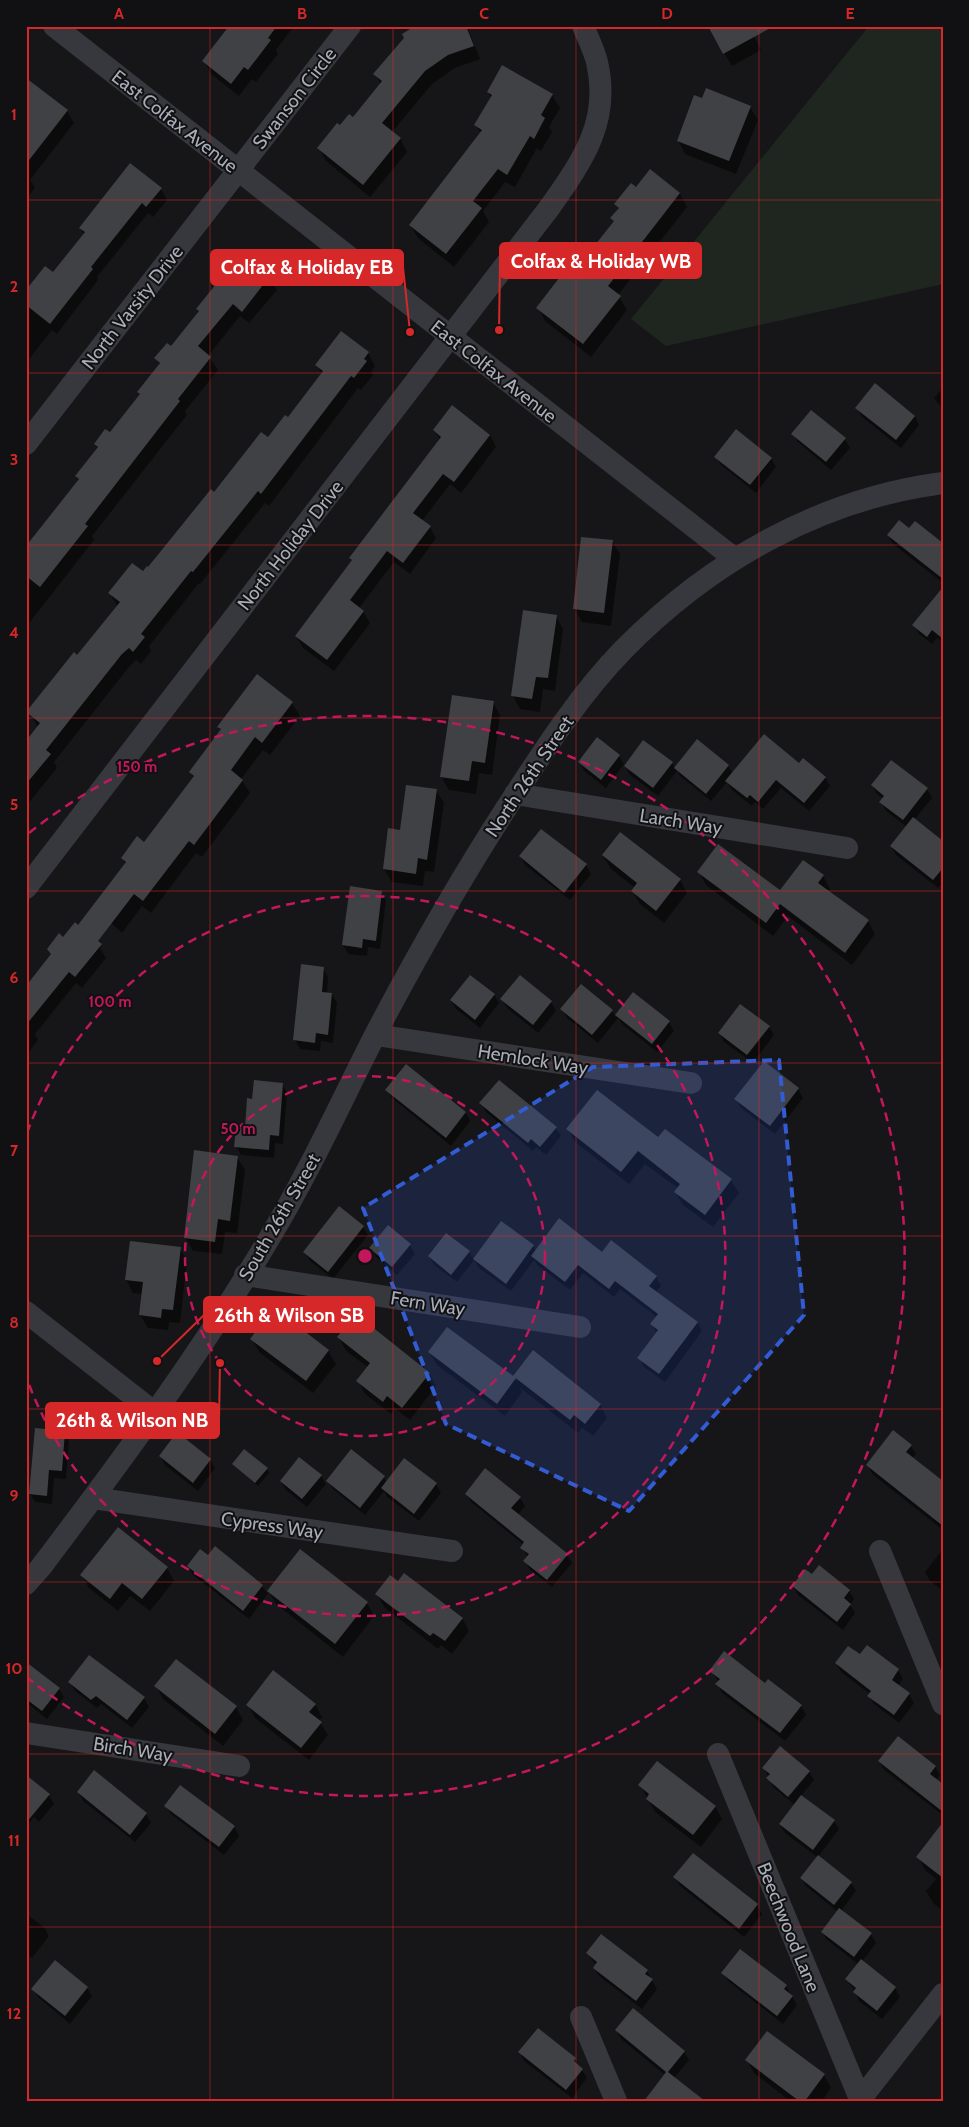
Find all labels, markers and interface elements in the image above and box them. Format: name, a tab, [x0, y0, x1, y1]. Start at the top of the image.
text: A	[114, 4, 124, 23]
text: B	[297, 4, 307, 23]
text: C	[479, 4, 489, 23]
text: D	[661, 4, 673, 23]
text: E	[845, 4, 855, 23]
street label: Swanson Circle	[248, 43, 341, 154]
street label: East Colfax Avenue	[107, 65, 242, 178]
text: 1	[11, 105, 17, 124]
street label: North Varsity Drive	[77, 240, 188, 374]
callout: Colfax & Holiday WB	[500, 243, 701, 278]
text: Colfax & Holiday WB	[511, 249, 691, 273]
callout: Colfax & Holiday EB	[211, 250, 403, 285]
text: Colfax & Holiday EB	[221, 255, 393, 279]
text: 2	[10, 277, 18, 296]
street label: East Colfax Avenue	[426, 315, 561, 428]
text: 3	[10, 450, 18, 469]
street label: North Holiday Drive	[233, 476, 348, 615]
text: 4	[9, 623, 19, 642]
street label: North 26th Street	[480, 711, 579, 841]
text: 150 m	[117, 758, 157, 776]
text: 5	[10, 795, 18, 814]
street label: Larch Way	[638, 804, 724, 839]
text: 6	[10, 968, 19, 987]
text: 100 m	[88, 993, 132, 1011]
street label: Hemlock Way	[476, 1039, 590, 1080]
text: 50 m	[220, 1120, 256, 1138]
text: 7	[10, 1141, 19, 1160]
street label: South 26th Street	[234, 1149, 325, 1285]
centre of rings	[356, 1247, 374, 1265]
street label: Fern Way	[389, 1286, 467, 1321]
callout: 26th & Wilson SB	[204, 1297, 374, 1332]
text: 26th & Wilson SB	[214, 1303, 364, 1327]
text: 8	[9, 1313, 19, 1332]
callout: 26th & Wilson NB	[46, 1403, 219, 1438]
text: 26th & Wilson NB	[56, 1408, 208, 1432]
text: 9	[10, 1486, 19, 1505]
street label: Cypress Way	[219, 1507, 325, 1544]
text: 10	[5, 1659, 23, 1678]
street label: Birch Way	[92, 1732, 175, 1767]
text: 11	[8, 1831, 20, 1850]
street label: Beechwood Lane	[752, 1859, 825, 1996]
text: 12	[7, 2004, 21, 2023]

